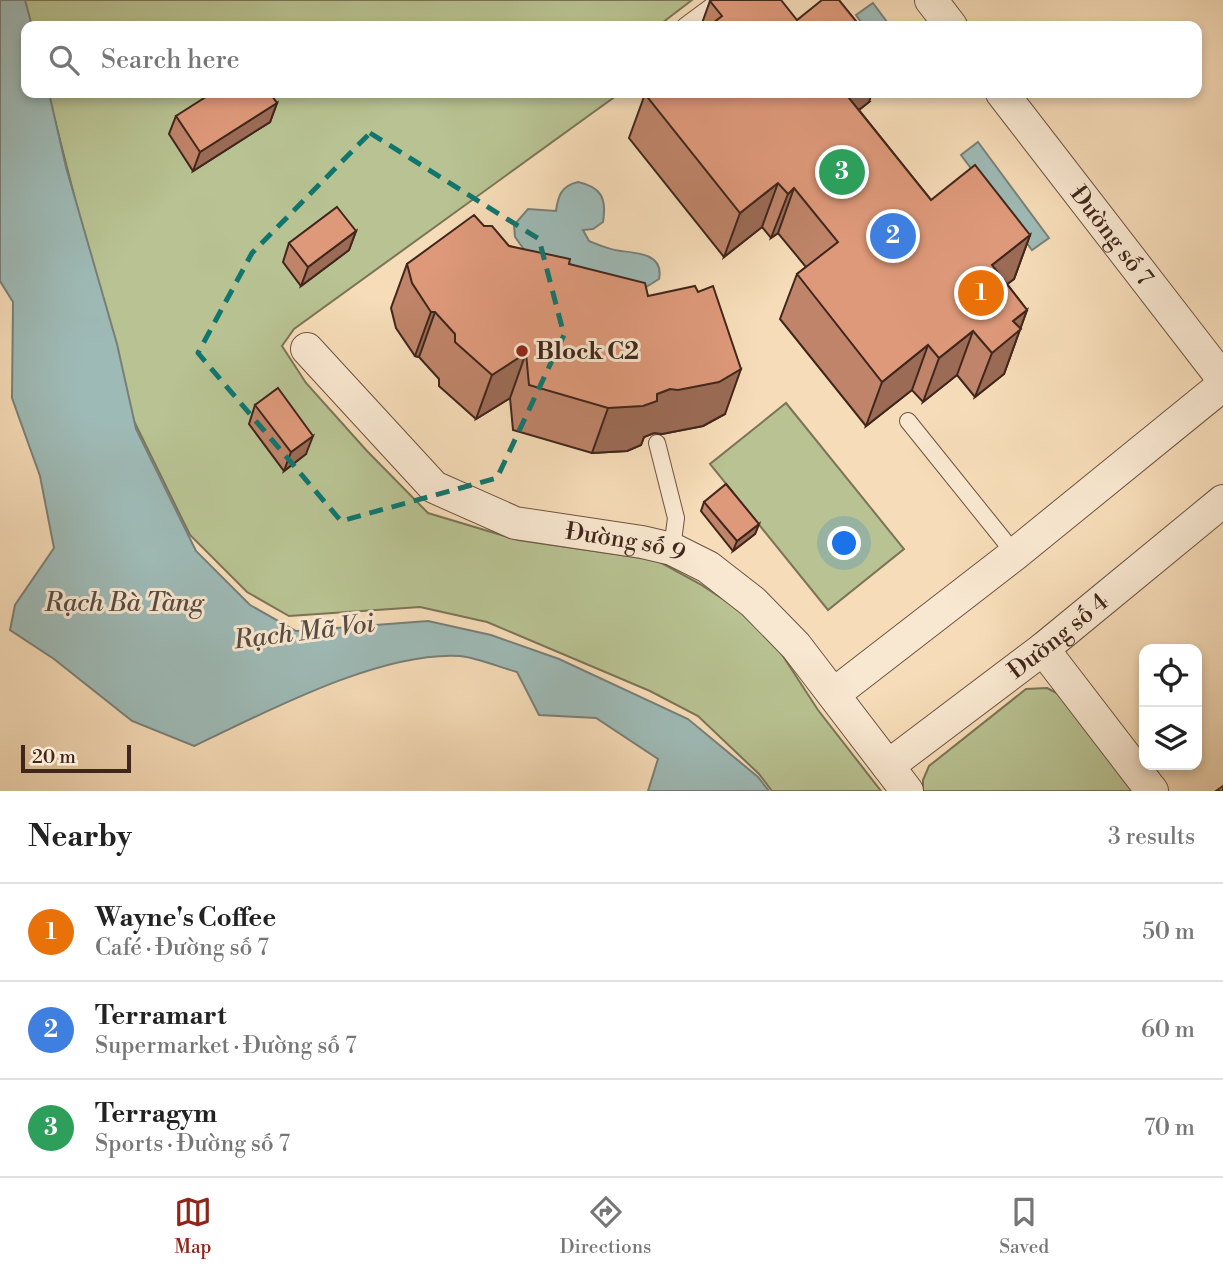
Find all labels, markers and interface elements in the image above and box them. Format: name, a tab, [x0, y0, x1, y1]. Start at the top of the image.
search box	[21, 21, 1202, 98]
icon: search	[45, 41, 83, 79]
text: Search here	[101, 44, 240, 76]
pin: 3	[819, 146, 865, 198]
street label: Đường số 7	[1063, 180, 1159, 292]
pin: 2	[870, 210, 916, 262]
pin: 1	[958, 267, 1004, 319]
place label: Block C2	[536, 337, 639, 367]
marker: Block C2	[514, 343, 530, 359]
street label: Đường số 9	[563, 517, 690, 569]
your location	[827, 526, 861, 560]
water label: Rạch Bà Tàng	[43, 587, 205, 619]
street label: Đường số 4	[1002, 587, 1115, 686]
water label: Rạch Mã Voi	[231, 607, 377, 657]
map controls	[1139, 644, 1202, 770]
button: locate	[1139, 644, 1202, 707]
button: layers	[1139, 707, 1202, 770]
scale bar	[21, 742, 131, 774]
text: 20 m	[32, 745, 76, 769]
text: Nearby	[28, 818, 132, 856]
text: 3 results	[1108, 823, 1195, 851]
text: Wayne's Coffee	[95, 902, 276, 934]
text: 1	[45, 918, 57, 946]
text: 50 m	[1142, 918, 1195, 946]
text: Café · Đường số 7	[95, 934, 269, 962]
text: Terramart	[95, 1000, 226, 1032]
text: 2	[44, 1016, 58, 1044]
text: 60 m	[1141, 1016, 1195, 1044]
text: Supermarket · Đường số 7	[95, 1032, 357, 1060]
text: Terragym	[95, 1098, 217, 1130]
text: 3	[44, 1114, 58, 1142]
text: 70 m	[1144, 1114, 1195, 1142]
text: Sports · Đường số 7	[95, 1130, 290, 1158]
tab: Map	[174, 1193, 212, 1259]
tab: Directions	[560, 1193, 651, 1259]
tab: Saved	[999, 1193, 1049, 1259]

